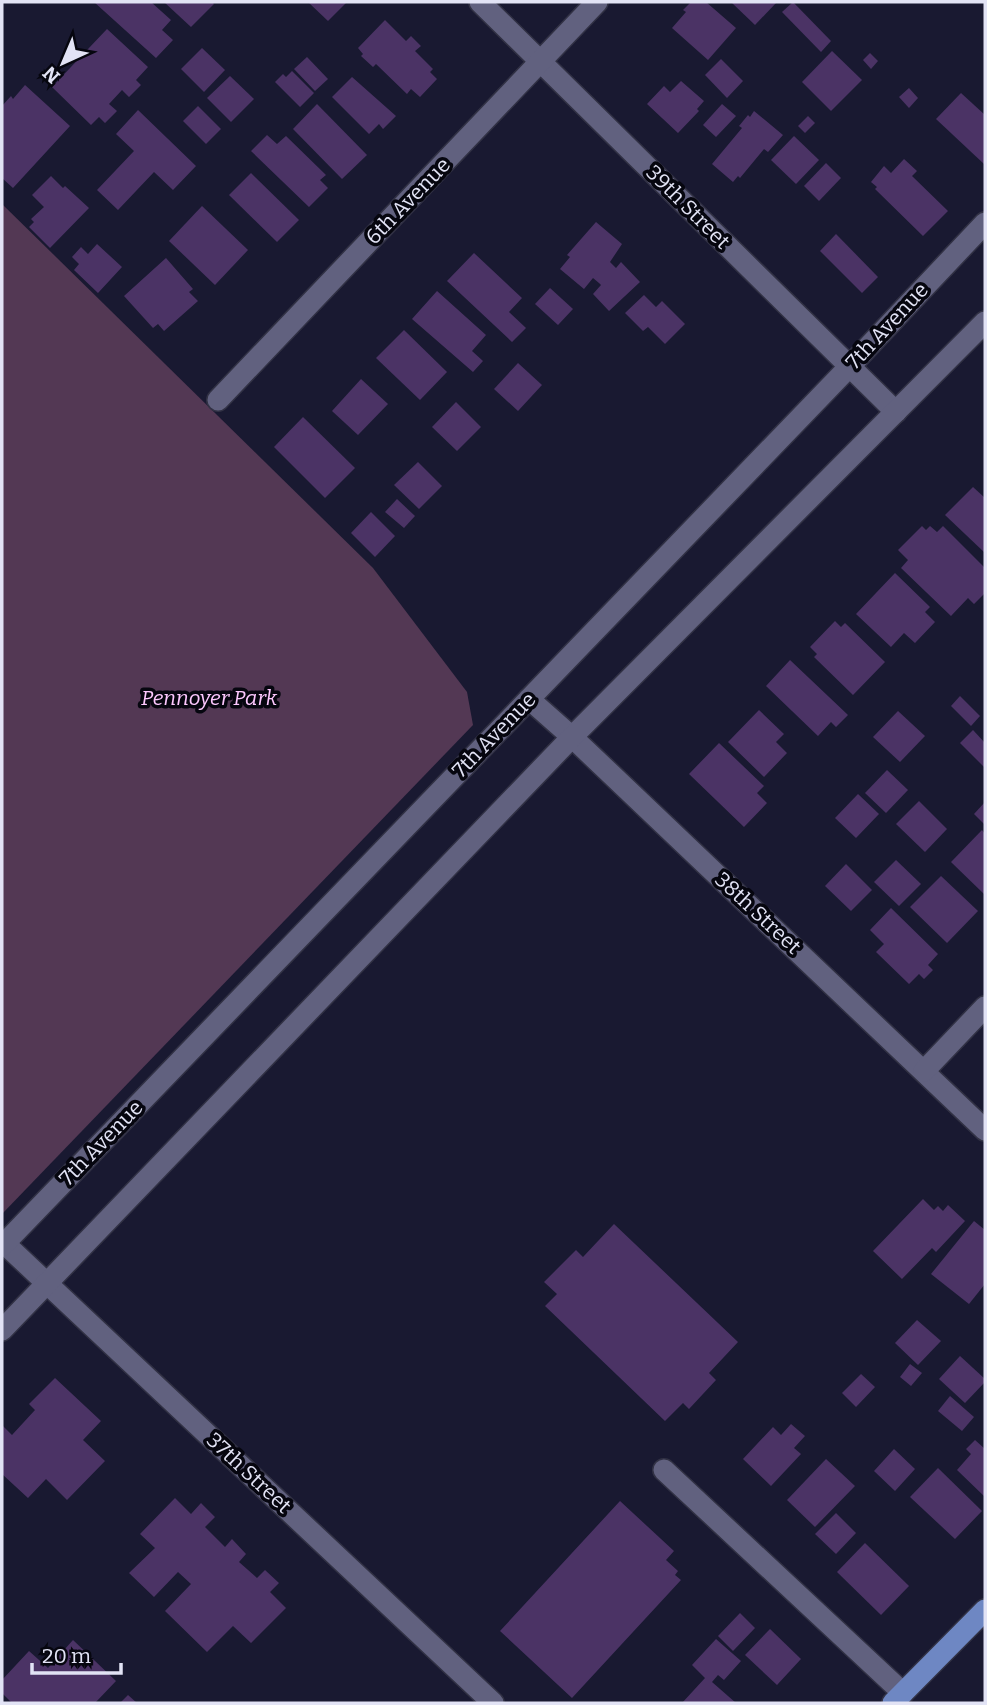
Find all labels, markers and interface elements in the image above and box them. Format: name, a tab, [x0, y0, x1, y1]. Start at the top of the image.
north arrow	[28, 28, 98, 98]
text: N	[38, 61, 65, 88]
street label: 6th Avenue	[360, 152, 456, 250]
street label: 39th Street	[641, 160, 736, 255]
street label: 7th Avenue	[840, 277, 934, 375]
park label: Pennoyer Park	[141, 685, 278, 711]
street label: 7th Avenue	[447, 687, 541, 783]
street label: 38th Street	[710, 867, 807, 960]
street label: 7th Avenue	[54, 1095, 148, 1191]
street label: 37th Street	[201, 1427, 297, 1519]
scale bar	[32, 1632, 121, 1676]
text: 20 m	[42, 1643, 91, 1669]

